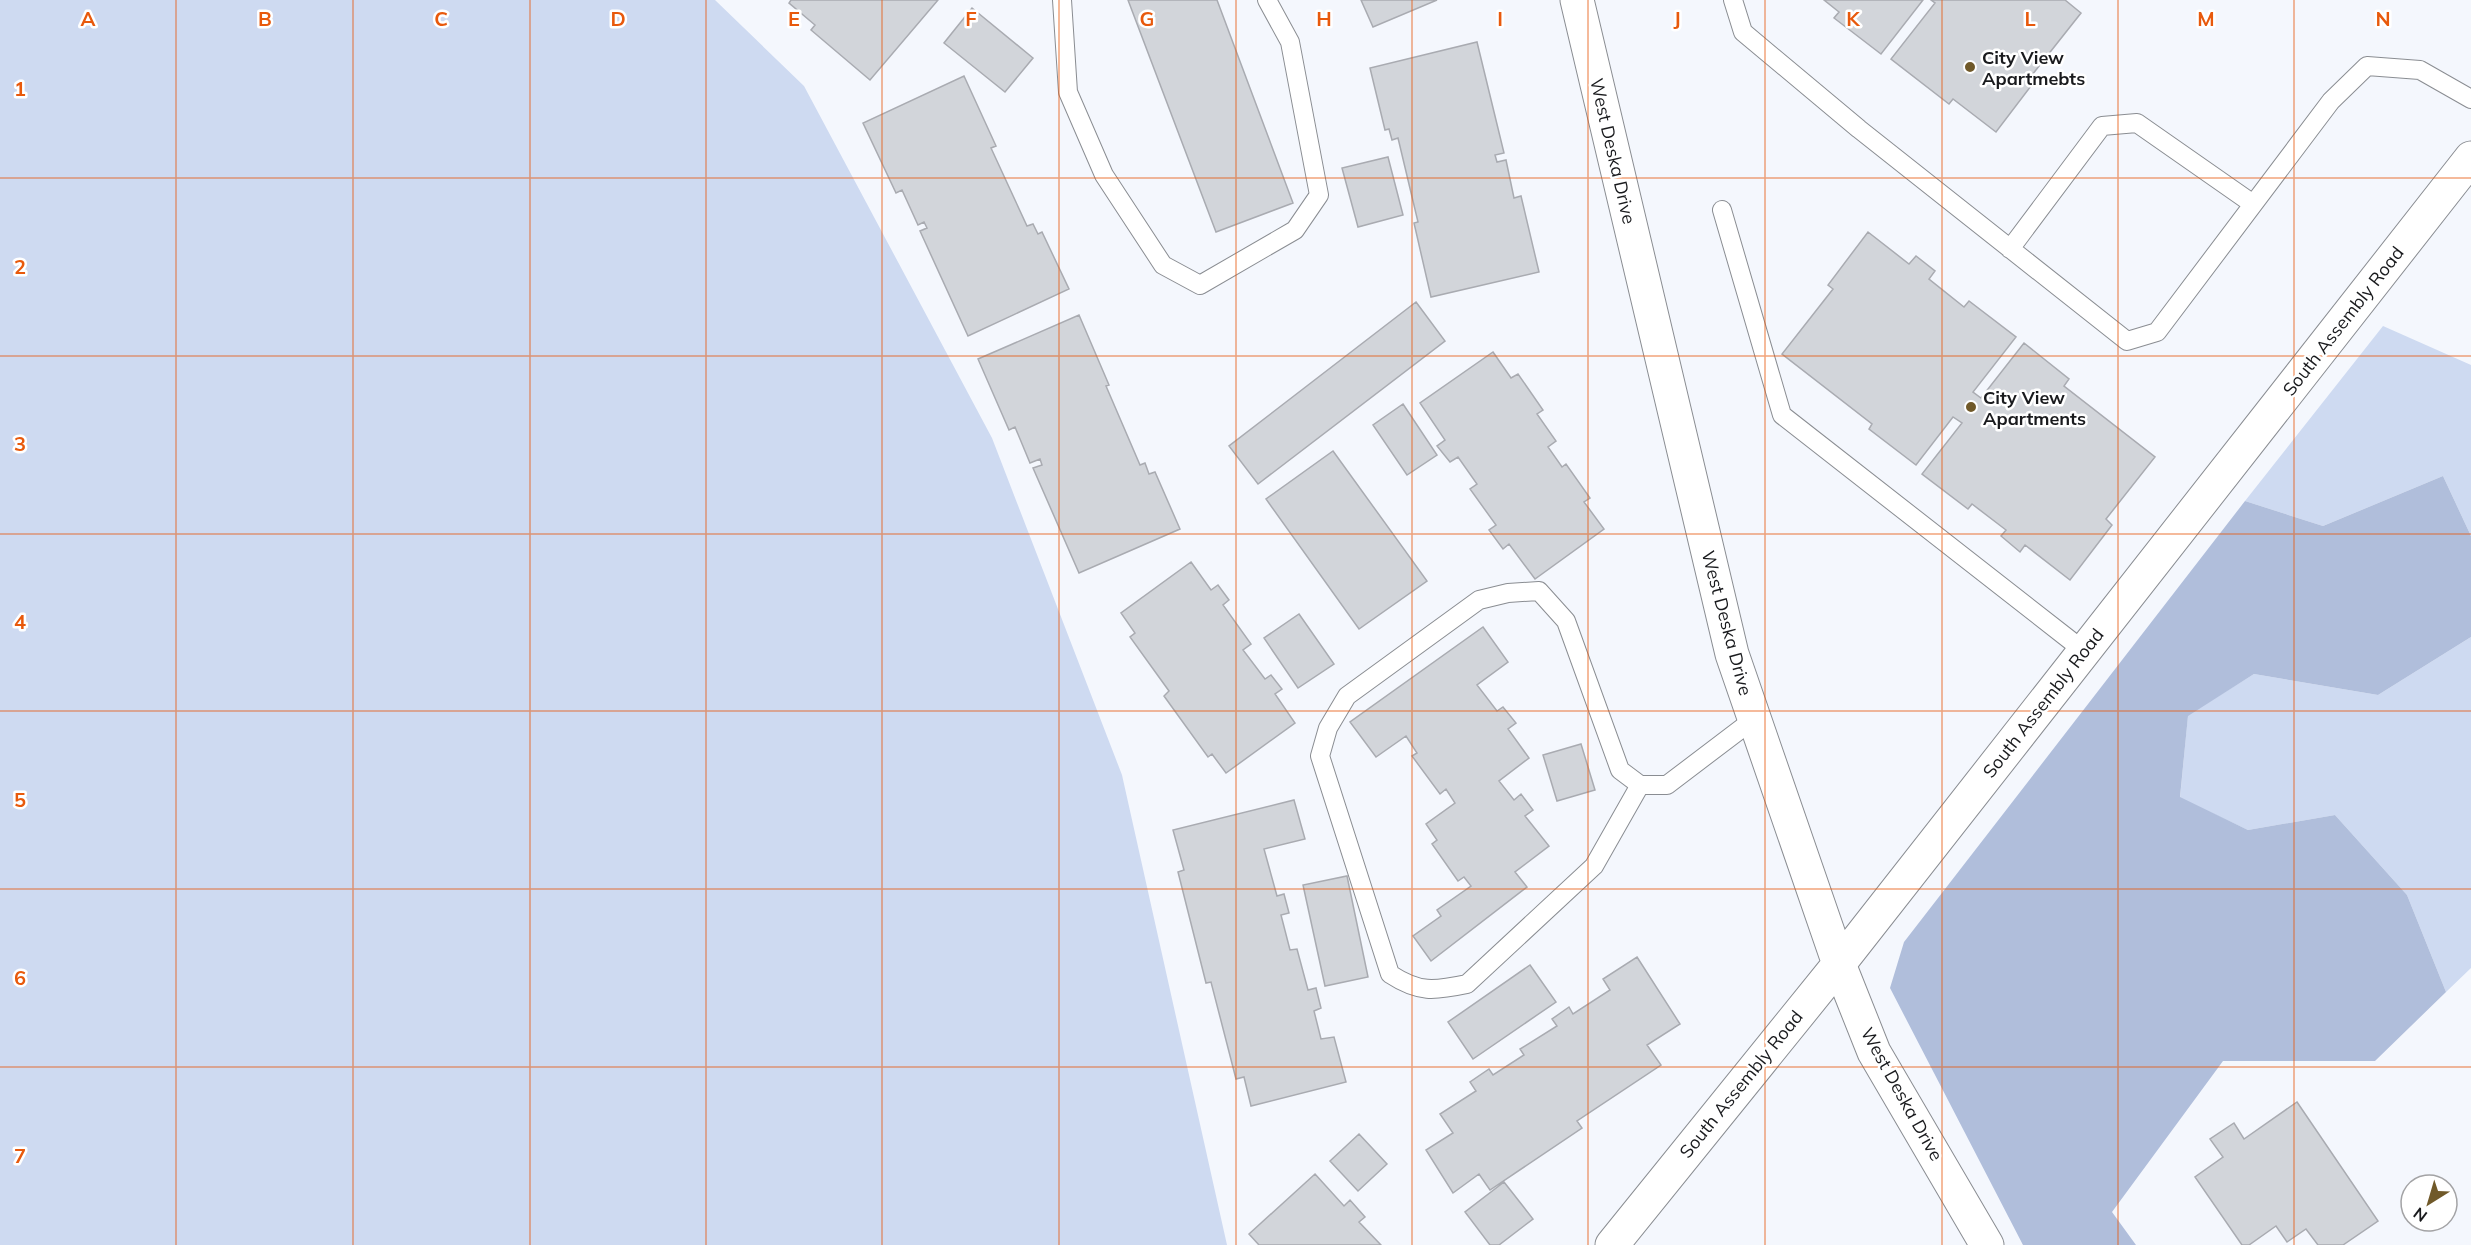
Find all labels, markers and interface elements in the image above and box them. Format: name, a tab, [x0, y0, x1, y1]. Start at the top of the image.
text: A	[81, 6, 96, 31]
text: B	[258, 6, 272, 31]
text: C	[434, 6, 448, 31]
text: D	[610, 6, 626, 31]
text: E	[788, 6, 800, 31]
text: F	[965, 6, 977, 31]
text: G	[1140, 6, 1154, 31]
text: H	[1316, 6, 1332, 31]
text: I	[1497, 6, 1503, 31]
text: J	[1673, 6, 1681, 31]
text: K	[1846, 6, 1860, 31]
text: L	[2024, 6, 2036, 31]
text: M	[2197, 6, 2215, 31]
text: N	[2375, 6, 2391, 31]
place label: City View Apartmebts	[1982, 46, 2085, 90]
marker: City View Apartmebts	[1963, 60, 1977, 74]
text: 1	[14, 76, 26, 101]
street label: West Deska Drive	[1585, 76, 1641, 226]
street label: South Assembly Road	[2277, 242, 2409, 400]
text: 2	[14, 254, 26, 279]
place label: City View Apartments	[1983, 386, 2086, 430]
marker: City View Apartments	[1964, 400, 1978, 414]
text: 3	[14, 431, 26, 456]
street label: West Deska Drive	[1697, 548, 1757, 698]
text: 4	[14, 609, 26, 634]
street label: South Assembly Road	[1977, 624, 2109, 782]
text: 5	[14, 787, 26, 812]
text: 6	[14, 965, 26, 990]
street label: South Assembly Road	[1674, 1005, 1808, 1163]
street label: West Deska Drive	[1856, 1023, 1948, 1165]
text: 7	[14, 1143, 26, 1168]
north arrow	[2399, 1173, 2459, 1233]
text: N	[2409, 1203, 2431, 1227]

